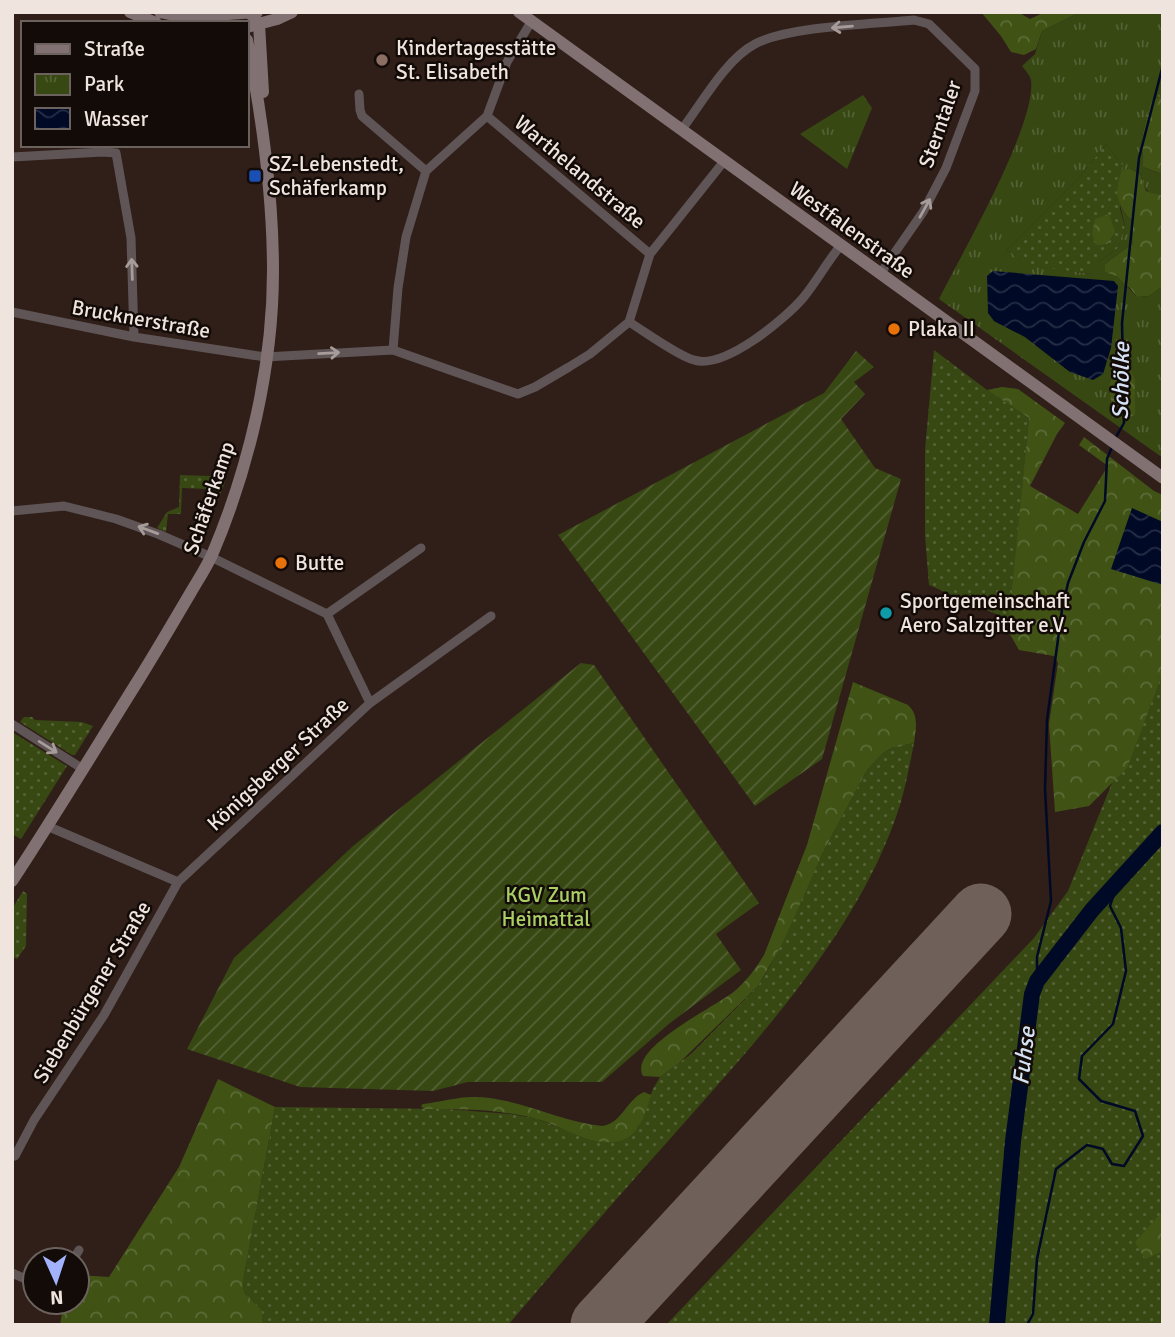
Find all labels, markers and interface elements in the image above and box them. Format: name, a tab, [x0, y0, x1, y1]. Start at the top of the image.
legend	[21, 21, 248, 147]
one-way arrow	[831, 21, 854, 34]
place label: Kindertagesstätte St. Elisabeth	[396, 35, 556, 85]
text: Straße	[84, 36, 145, 62]
marker: Kindertagesstätte St. Elisabeth	[374, 52, 390, 68]
text: Park	[84, 71, 125, 97]
street label: Sterntaler	[913, 77, 967, 171]
text: Wasser	[84, 106, 149, 132]
street label: Warthelandstraße	[509, 110, 651, 234]
place label: SZ-Lebenstedt, Schäferkamp	[269, 151, 404, 201]
marker: SZ-Lebenstedt, Schäferkamp	[247, 168, 263, 184]
street label: Westfalenstraße	[784, 176, 920, 284]
one-way arrow	[918, 198, 932, 218]
one-way arrow	[126, 258, 139, 281]
street label: Brucknerstraße	[70, 294, 212, 344]
place label: Plaka II	[908, 316, 975, 342]
marker: Plaka II	[886, 321, 902, 337]
water label: Schölke	[1106, 341, 1136, 420]
one-way arrow	[317, 346, 340, 359]
street label: Schäferkamp	[178, 438, 240, 558]
one-way arrow	[138, 523, 160, 536]
place label: Butte	[295, 550, 344, 576]
marker: Butte	[273, 555, 289, 571]
place label: Sportgemeinschaft Aero Salzgitter e.V.	[900, 588, 1070, 638]
marker: Sportgemeinschaft Aero Salzgitter e.V.	[878, 605, 894, 621]
street label: Königsberger Straße	[202, 692, 354, 836]
one-way arrow	[37, 740, 57, 754]
park label: KGV Zum Heimattal	[501, 882, 591, 932]
street label: Siebenbürgener Straße	[27, 896, 157, 1088]
water label: Fuhse	[1006, 1024, 1042, 1087]
north arrow	[21, 1246, 91, 1316]
text: N	[50, 1285, 64, 1309]

